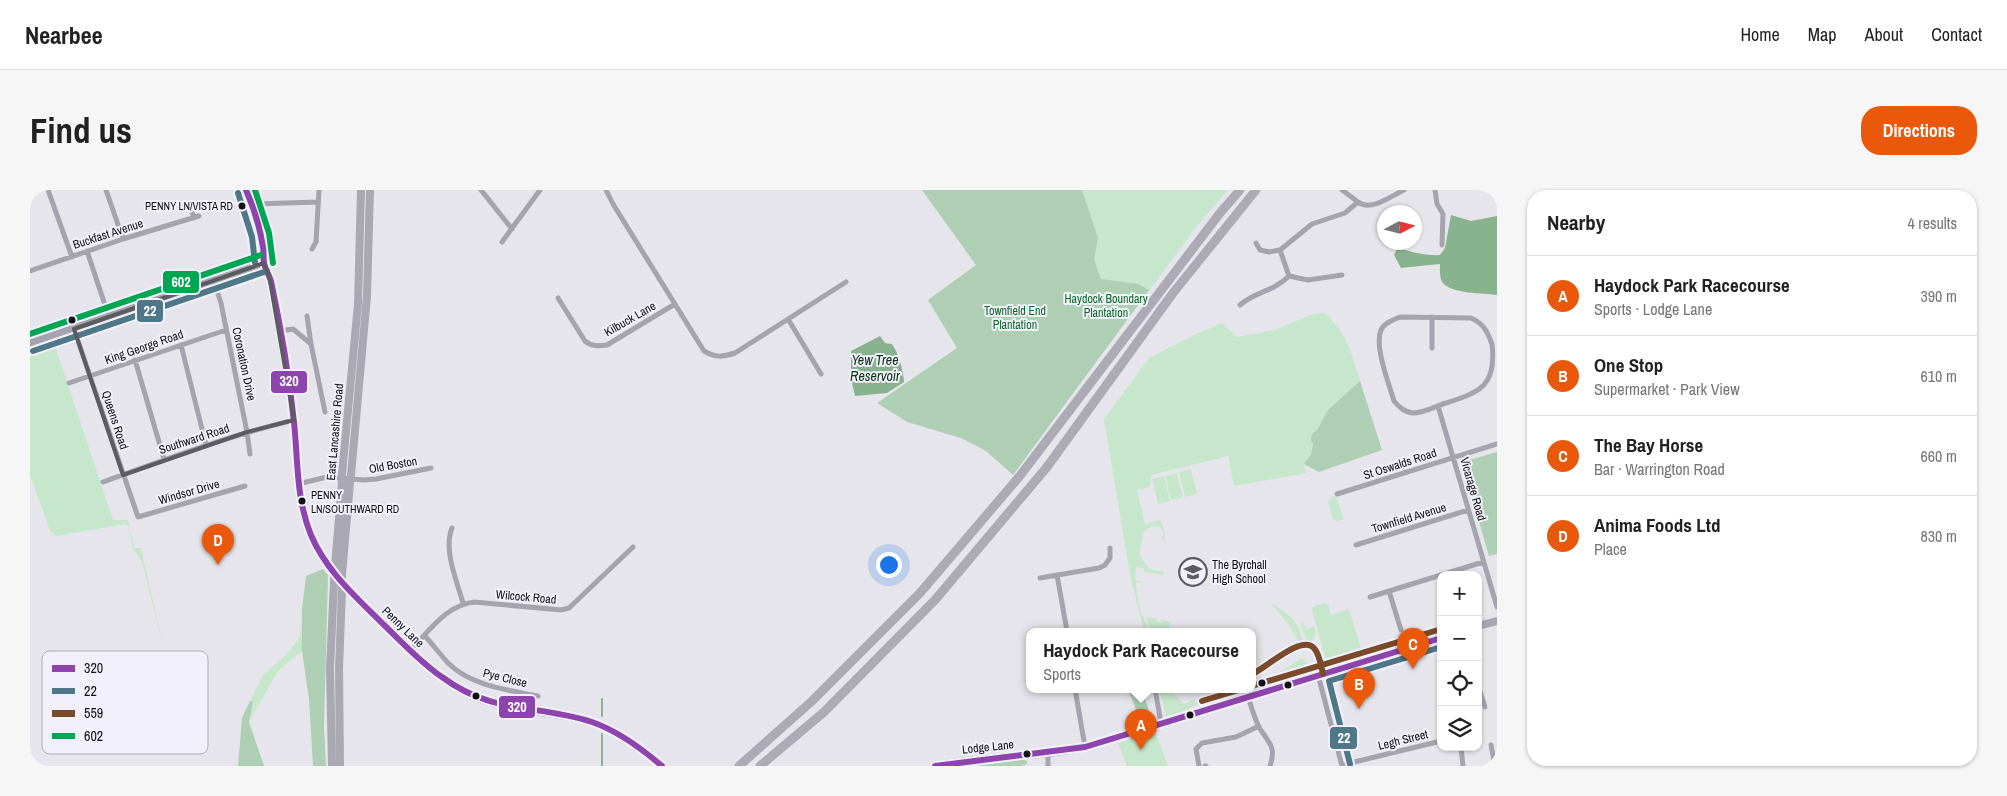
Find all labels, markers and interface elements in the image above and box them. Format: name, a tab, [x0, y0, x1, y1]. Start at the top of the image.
text: Nearbee	[25, 19, 103, 51]
text: Home	[1740, 22, 1780, 47]
text: Map	[1808, 22, 1837, 47]
text: About	[1865, 22, 1903, 47]
text: Contact	[1931, 22, 1982, 47]
button: Directions	[1861, 106, 1977, 155]
text: Find us	[30, 107, 132, 154]
place label: PENNY LN/VISTA RD	[145, 199, 233, 213]
marker: PENNY LN/VISTA RD	[237, 201, 247, 211]
north arrow	[1377, 205, 1422, 250]
text: Nearby	[1547, 208, 1605, 237]
text: 4 results	[1907, 212, 1957, 234]
street label: Buckfast Avenue	[71, 215, 145, 253]
line badge: 602	[162, 270, 200, 294]
text: Haydock Park Racecourse	[1594, 272, 1790, 298]
text: 602	[171, 273, 191, 291]
text: A	[1558, 285, 1568, 307]
text: 390 m	[1921, 285, 1957, 307]
park label: Haydock Boundary Plantation	[1064, 291, 1148, 321]
street label: Kilbuck Lane	[601, 298, 659, 340]
text: Sports · Lodge Lane	[1594, 298, 1712, 320]
line badge: 22	[136, 299, 164, 323]
text: 22	[144, 302, 156, 320]
park label: Townfield End Plantation	[984, 303, 1046, 333]
unlabelled marker	[67, 315, 77, 325]
street label: King George Road	[103, 326, 185, 368]
street label: Coronation Drive	[228, 326, 260, 402]
water label: Yew Tree Reservoir	[850, 351, 901, 385]
text: One Stop	[1594, 352, 1663, 378]
text: B	[1558, 365, 1568, 387]
text: 610 m	[1921, 365, 1957, 387]
line badge: 320	[270, 370, 308, 394]
text: 320	[279, 372, 299, 390]
text: Supermarket · Park View	[1594, 378, 1740, 400]
street label: East Lancashire Road	[323, 383, 347, 481]
street label: Queens Road	[98, 389, 132, 451]
street label: Southward Road	[157, 420, 231, 458]
text: The Bay Horse	[1594, 432, 1703, 458]
street label: St Oswalds Road	[1361, 445, 1439, 483]
text: C	[1558, 445, 1568, 467]
text: 660 m	[1921, 445, 1957, 467]
street label: Old Boston	[368, 453, 418, 477]
street label: Vicarage Road	[1456, 455, 1490, 523]
text: Bar · Warrington Road	[1594, 458, 1725, 480]
street label: Windsor Drive	[157, 476, 221, 508]
place label: PENNY LN/SOUTHWARD RD	[311, 488, 399, 516]
marker: PENNY LN/SOUTHWARD RD	[297, 496, 307, 506]
street label: Townfield Avenue	[1370, 499, 1448, 537]
text: Anima Foods Ltd	[1594, 512, 1720, 538]
pin: D	[202, 524, 234, 565]
text: D	[1558, 525, 1568, 547]
text: 830 m	[1921, 525, 1957, 547]
text: Place	[1594, 538, 1627, 560]
your location	[876, 552, 902, 578]
school or university icon: The Byrchall High School	[1178, 557, 1208, 587]
place label: The Byrchall High School	[1212, 557, 1267, 587]
map controls	[1437, 571, 1482, 751]
button: +	[1437, 571, 1482, 616]
street label: Wilcock Road	[495, 586, 557, 608]
street label: Penny Lane	[379, 603, 427, 651]
button: −	[1437, 616, 1482, 661]
popup	[1026, 628, 1256, 693]
pin: C	[1397, 628, 1429, 669]
text: Haydock Park Racecourse	[1043, 637, 1239, 663]
legend	[42, 651, 208, 754]
text: 320	[84, 659, 103, 677]
button: locate	[1437, 661, 1482, 706]
text: Sports	[1043, 663, 1081, 685]
street label: Pye Close	[481, 665, 529, 691]
pin: B	[1343, 668, 1375, 709]
unlabelled marker	[1257, 678, 1267, 688]
unlabelled marker	[1283, 680, 1293, 690]
text: 22	[84, 682, 97, 700]
unlabelled marker	[471, 691, 481, 701]
line badge: 320	[498, 695, 536, 719]
text: 320	[507, 698, 527, 716]
text: 559	[84, 704, 103, 722]
button: layers	[1437, 706, 1482, 751]
pin: A	[1125, 709, 1157, 750]
unlabelled marker	[1185, 710, 1195, 720]
line badge: 22	[1329, 726, 1358, 750]
street label: Legh Street	[1376, 726, 1430, 754]
text: 602	[84, 727, 103, 745]
text: 22	[1338, 729, 1350, 747]
street label: Lodge Lane	[961, 736, 1015, 758]
unlabelled marker	[1022, 749, 1032, 759]

